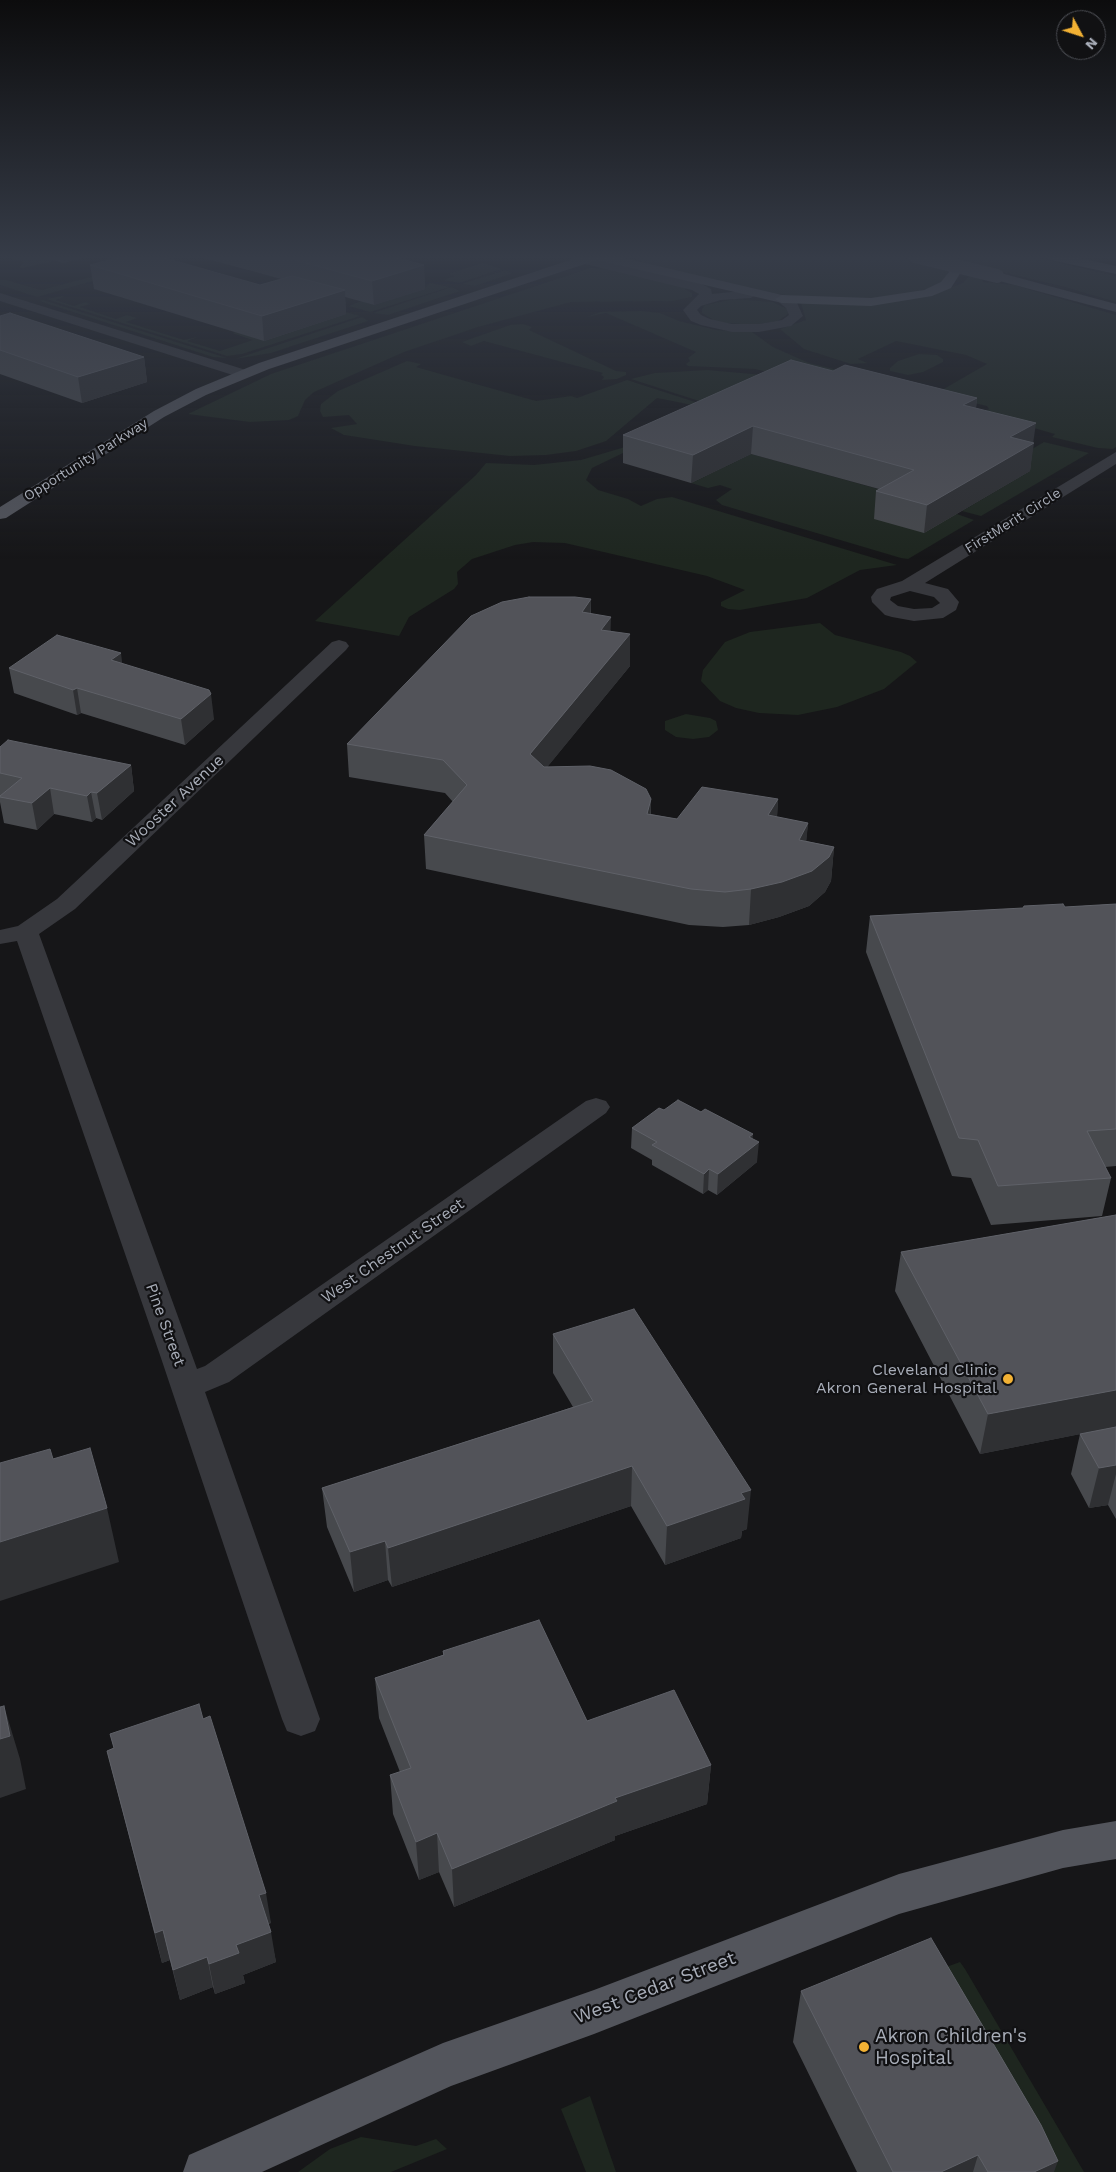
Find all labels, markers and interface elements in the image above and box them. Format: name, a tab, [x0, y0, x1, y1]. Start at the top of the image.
north arrow	[1056, 10, 1106, 60]
text: N	[1082, 35, 1101, 53]
street label: Opportunity Parkway	[21, 415, 151, 505]
street label: FirstMerit Circle	[962, 485, 1064, 557]
street label: Wooster Avenue	[122, 751, 228, 851]
street label: West Chestnut Street	[318, 1194, 468, 1308]
street label: Pine Street	[141, 1281, 189, 1369]
place label: Cleveland Clinic Akron General Hospital	[816, 1360, 997, 1398]
marker: Cleveland Clinic Akron General Hospital	[1001, 1372, 1015, 1386]
street label: West Cedar Street	[571, 1947, 739, 2029]
place label: Akron Children's Hospital	[875, 2025, 1027, 2069]
marker: Akron Children's Hospital	[857, 2040, 871, 2054]

